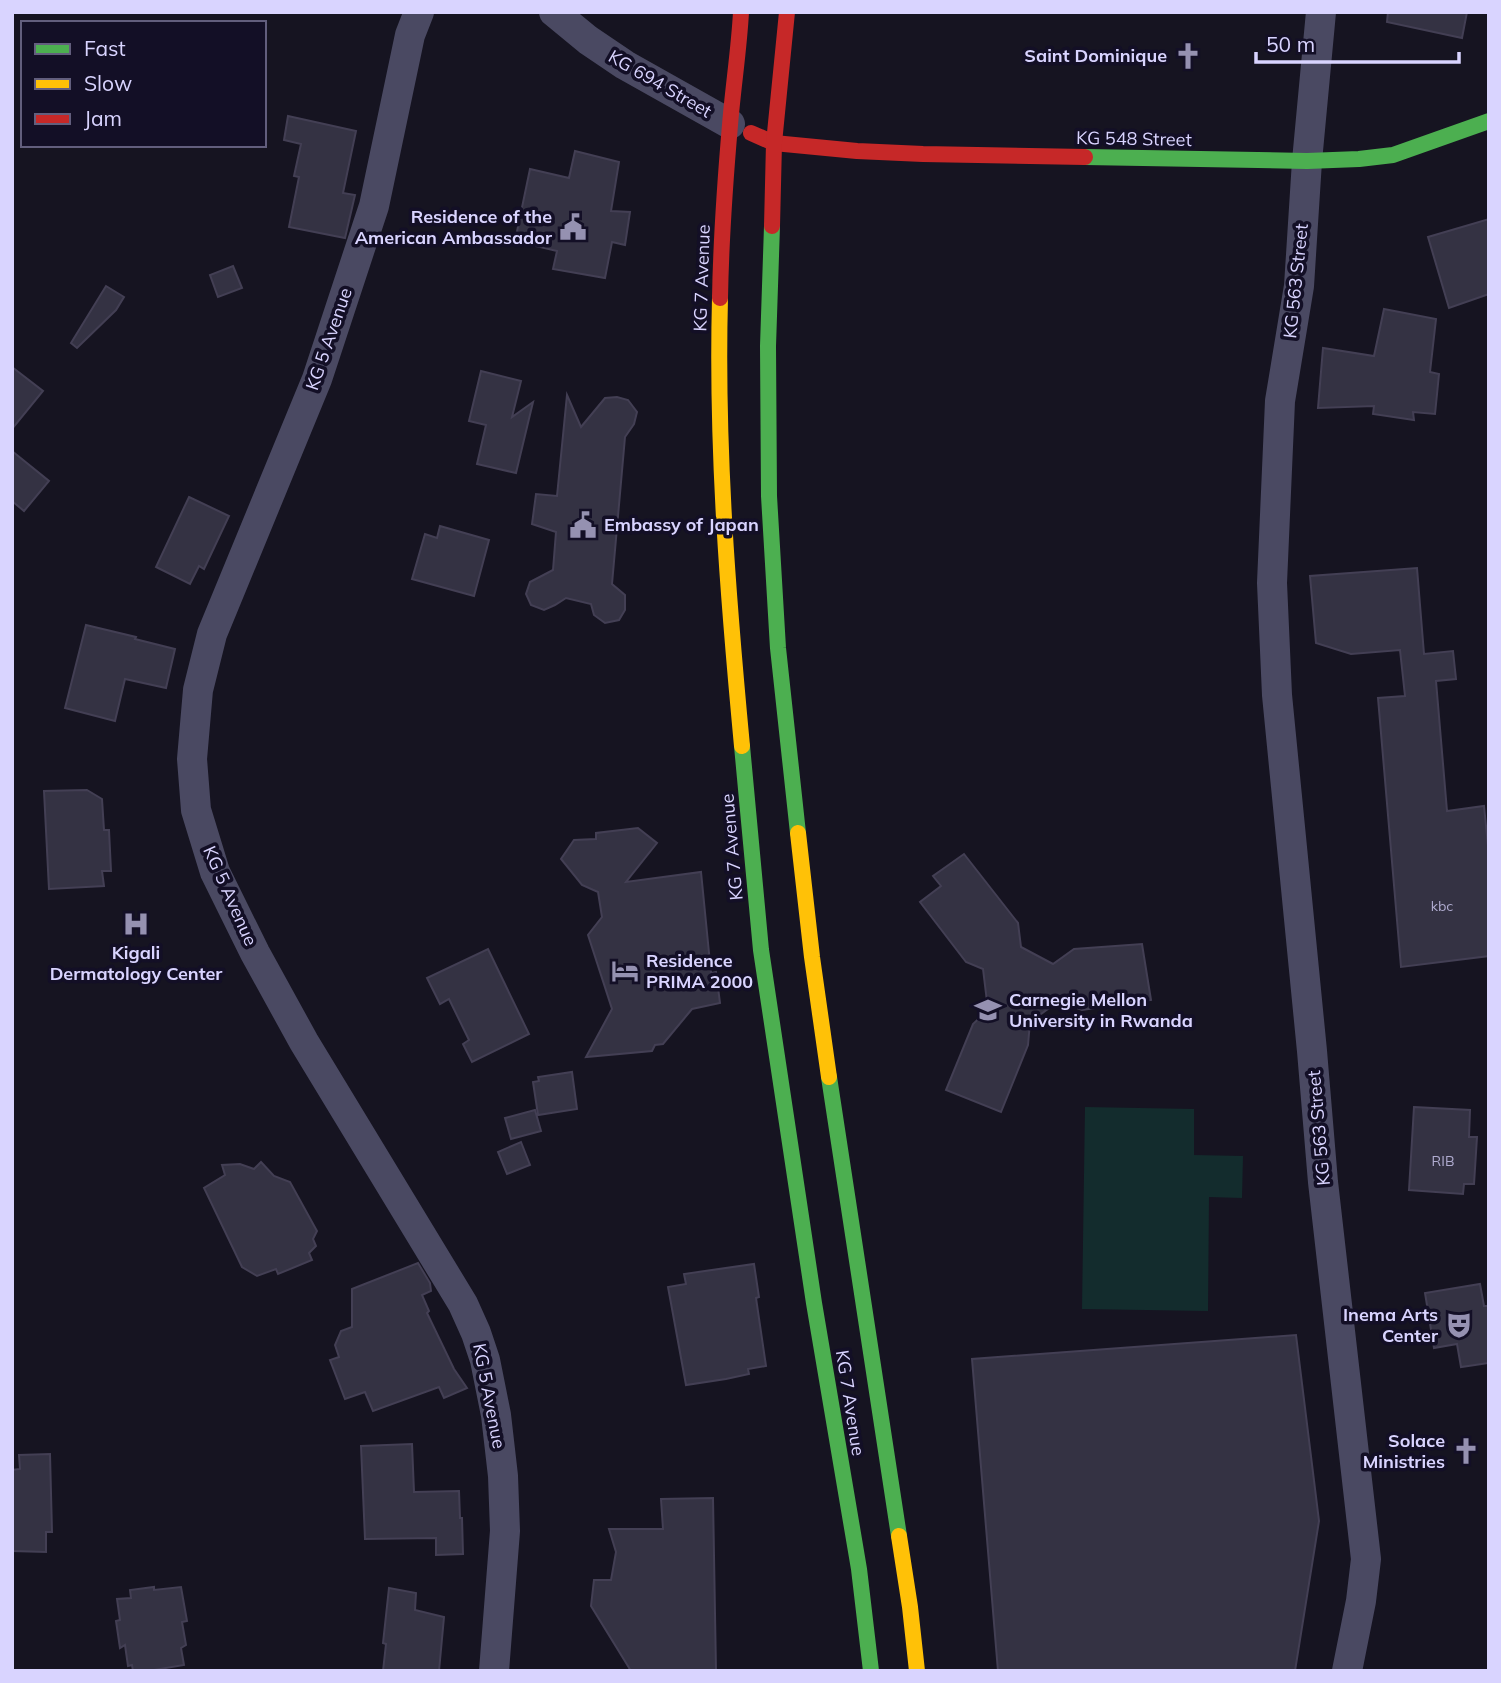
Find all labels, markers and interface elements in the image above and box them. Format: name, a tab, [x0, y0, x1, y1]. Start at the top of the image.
legend	[21, 21, 266, 147]
scale bar	[1256, 21, 1459, 65]
text: 50 m	[1266, 31, 1315, 57]
text: Fast	[84, 35, 126, 61]
church icon: Saint Dominique	[1173, 41, 1203, 71]
place label: Saint Dominique	[1024, 44, 1167, 67]
street label: KG 694 Street	[604, 45, 716, 122]
text: Slow	[84, 70, 132, 96]
text: Jam	[84, 105, 122, 131]
street label: KG 548 Street	[1076, 126, 1192, 151]
place label: Residence of the American Ambassador	[355, 205, 553, 249]
public building icon: Residence of the American Ambassador	[558, 212, 588, 242]
street label: KG 563 Street	[1278, 222, 1313, 340]
street label: KG 7 Avenue	[688, 224, 715, 332]
street label: KG 5 Avenue	[300, 285, 357, 393]
public building icon: Embassy of Japan	[568, 510, 598, 540]
place label: Embassy of Japan	[604, 513, 759, 536]
street label: KG 7 Avenue	[715, 793, 748, 901]
street label: KG 5 Avenue	[198, 842, 263, 949]
house number: kbc	[1431, 897, 1453, 915]
hospital icon: Kigali Dermatology Center	[121, 909, 151, 939]
place label: Kigali Dermatology Center	[50, 941, 223, 985]
place label: Residence PRIMA 2000	[646, 949, 753, 993]
hotel icon: Residence PRIMA 2000	[610, 956, 640, 986]
place label: Carnegie Mellon University in Rwanda	[1009, 988, 1193, 1032]
school or university icon: Carnegie Mellon University in Rwanda	[973, 995, 1003, 1025]
street label: KG 563 Street	[1302, 1069, 1335, 1187]
house number: RIB	[1432, 1152, 1454, 1170]
place label: Inema Arts Center	[1343, 1303, 1439, 1347]
theatre icon: Inema Arts Center	[1444, 1310, 1474, 1340]
street label: KG 5 Avenue	[468, 1341, 511, 1451]
street label: KG 7 Avenue	[831, 1348, 870, 1458]
place label: Solace Ministries	[1363, 1429, 1445, 1473]
church icon: Solace Ministries	[1451, 1436, 1481, 1466]

